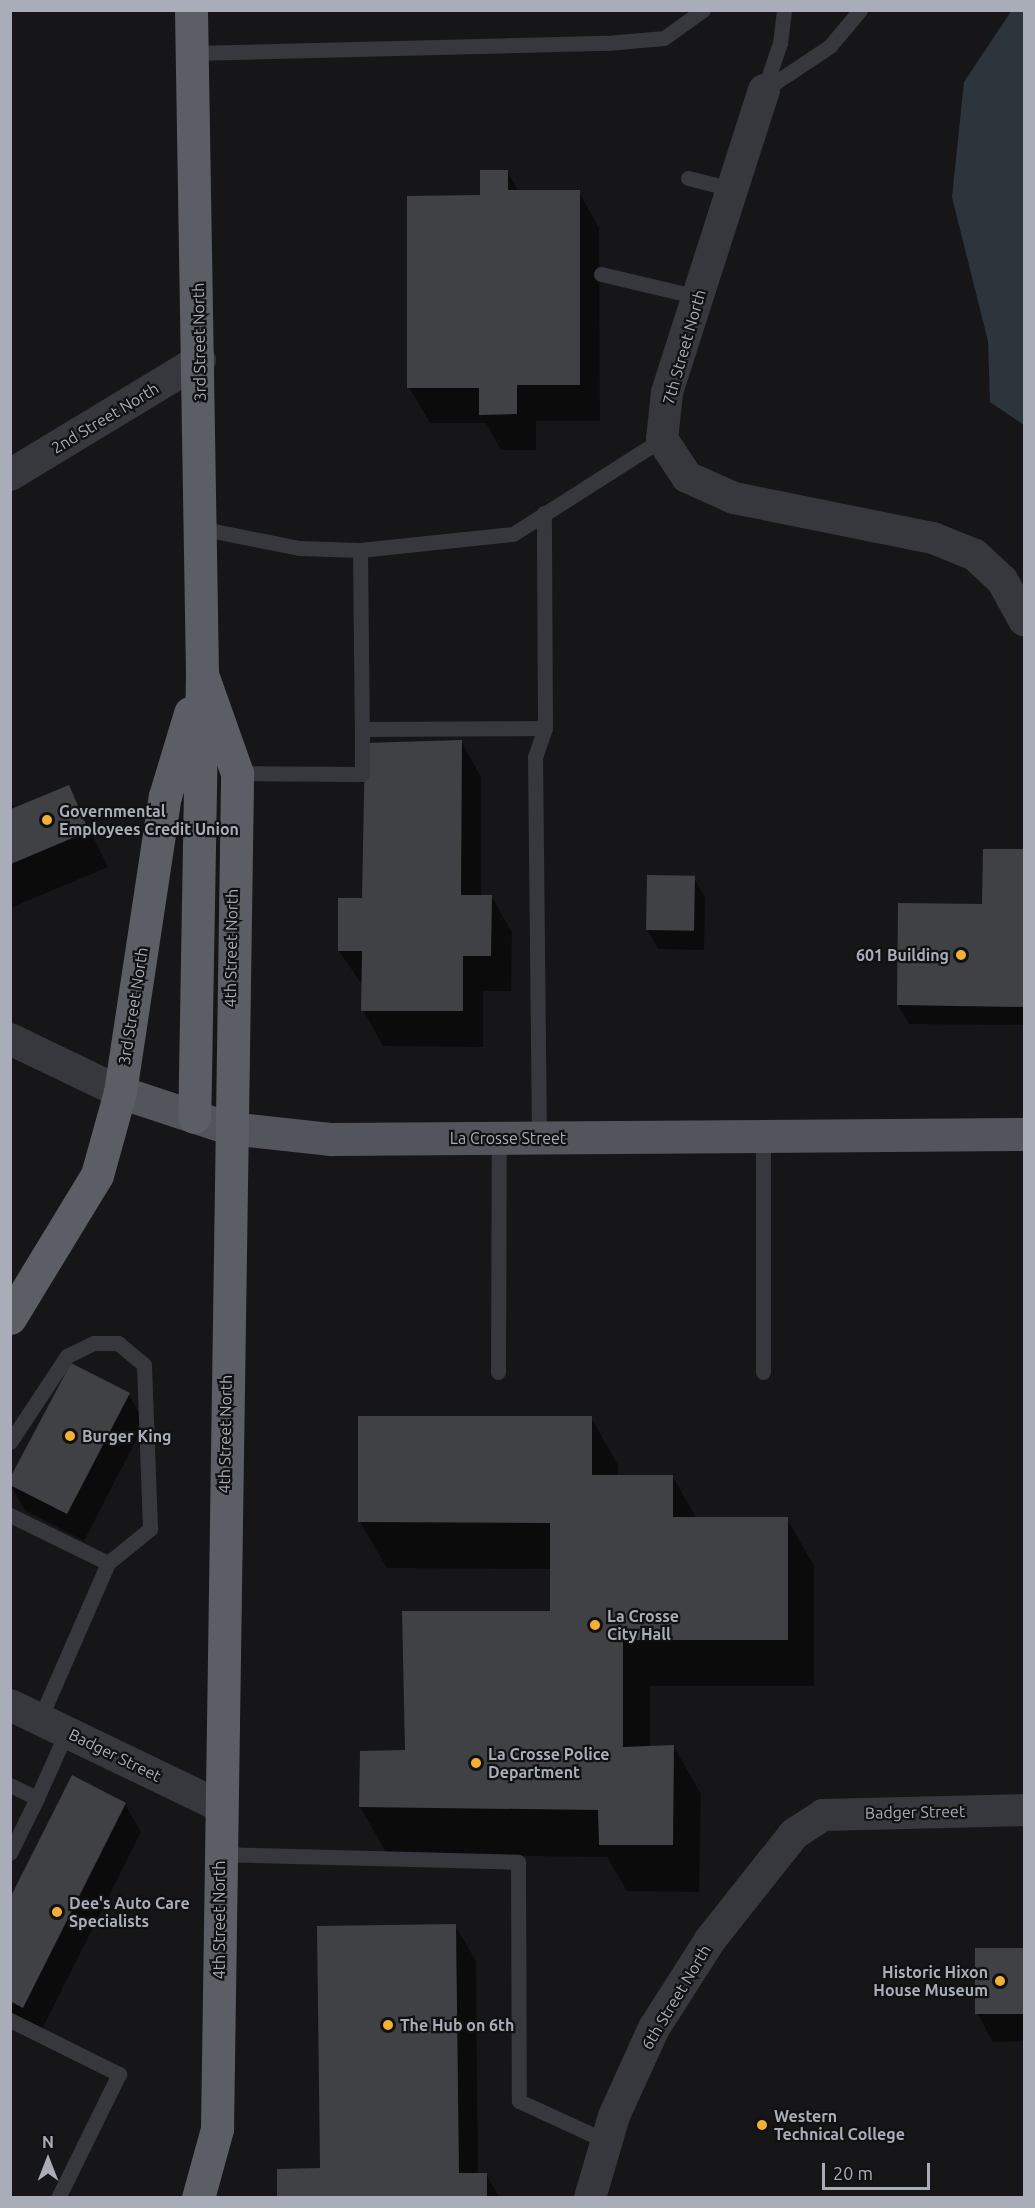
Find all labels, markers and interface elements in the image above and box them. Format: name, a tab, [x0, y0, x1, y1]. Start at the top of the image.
street label: 3rd Street North	[188, 282, 210, 402]
street label: 7th Street North	[658, 287, 710, 407]
street label: 2nd Street North	[48, 378, 162, 458]
place label: Governmental Employees Credit Union	[59, 801, 239, 839]
marker: Governmental Employees Credit Union	[40, 813, 54, 827]
street label: 4th Street North	[220, 888, 242, 1008]
place label: 601 Building	[856, 945, 949, 965]
street label: 3rd Street North	[114, 946, 152, 1066]
marker: 601 Building	[954, 948, 968, 962]
street label: La Crosse Street	[450, 1128, 566, 1148]
street label: 4th Street North	[214, 1374, 236, 1494]
place label: Burger King	[82, 1426, 171, 1446]
marker: Burger King	[63, 1429, 77, 1443]
place label: La Crosse City Hall	[607, 1606, 679, 1644]
marker: La Crosse City Hall	[588, 1618, 602, 1632]
street label: Badger Street	[66, 1724, 164, 1786]
place label: La Crosse Police Department	[488, 1744, 609, 1782]
marker: La Crosse Police Department	[469, 1756, 483, 1770]
street label: Badger Street	[865, 1802, 965, 1822]
street label: 4th Street North	[209, 1861, 229, 1979]
place label: Dee's Auto Care Specialists	[69, 1893, 190, 1931]
marker: Dee's Auto Care Specialists	[50, 1905, 64, 1919]
street label: 6th Street North	[637, 1941, 715, 2053]
place label: Historic Hixon House Museum	[873, 1962, 988, 2000]
marker: Historic Hixon House Museum	[993, 1974, 1007, 1988]
place label: The Hub on 6th	[400, 2015, 514, 2035]
marker: The Hub on 6th	[381, 2018, 395, 2032]
place label: Western Technical College	[774, 2106, 905, 2144]
marker: Western Technical College	[755, 2118, 769, 2132]
north arrow	[18, 2130, 78, 2190]
text: N	[42, 2133, 54, 2151]
scale bar	[825, 2151, 933, 2189]
text: 20 m	[833, 2163, 873, 2183]

